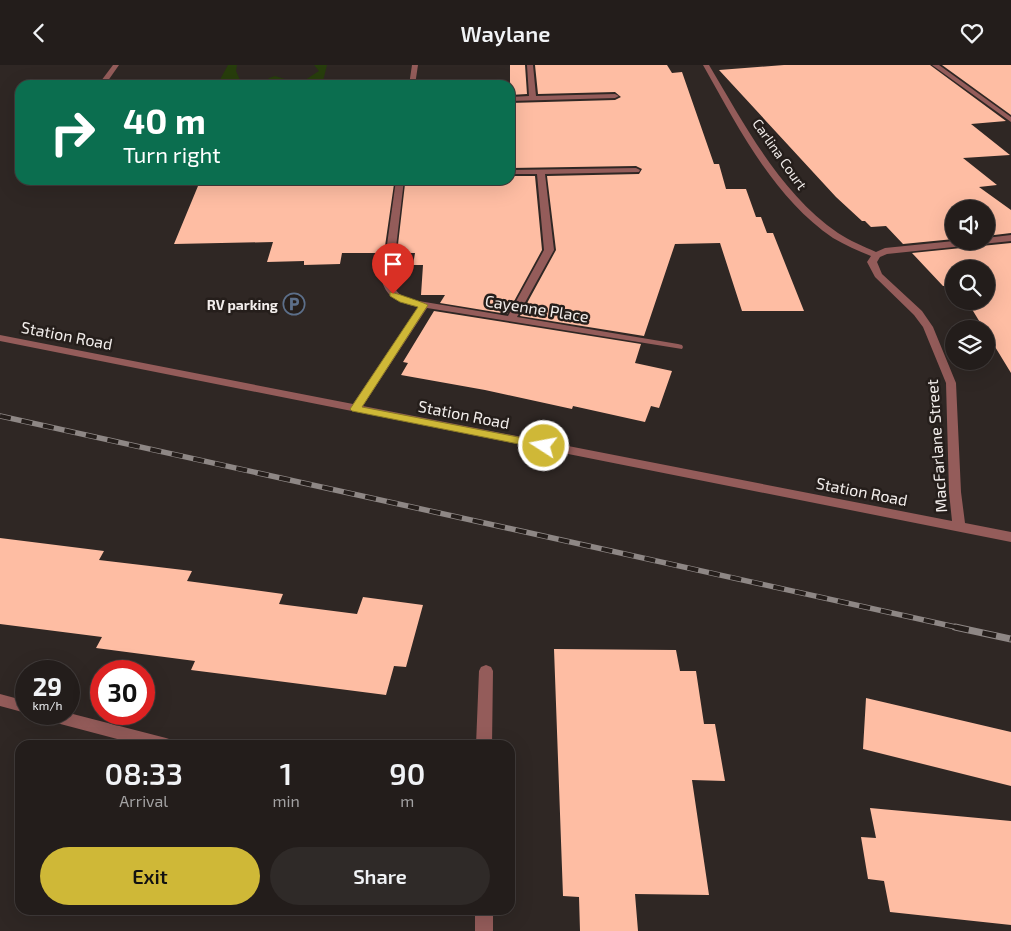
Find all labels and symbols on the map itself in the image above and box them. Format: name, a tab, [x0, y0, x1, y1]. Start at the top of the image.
street label: Carlina Court	[749, 115, 811, 193]
pin	[372, 243, 414, 294]
street label: Cayenne Place	[484, 290, 590, 326]
parking icon: RV parking	[282, 292, 306, 316]
place label: RV parking	[207, 296, 278, 313]
street label: Station Road	[20, 317, 114, 353]
street label: MacFarlane Street	[922, 379, 950, 513]
street label: Station Road	[417, 396, 511, 432]
position arrow	[517, 419, 569, 471]
street label: Station Road	[815, 473, 909, 509]
speed limit sign: 30	[90, 660, 155, 725]

